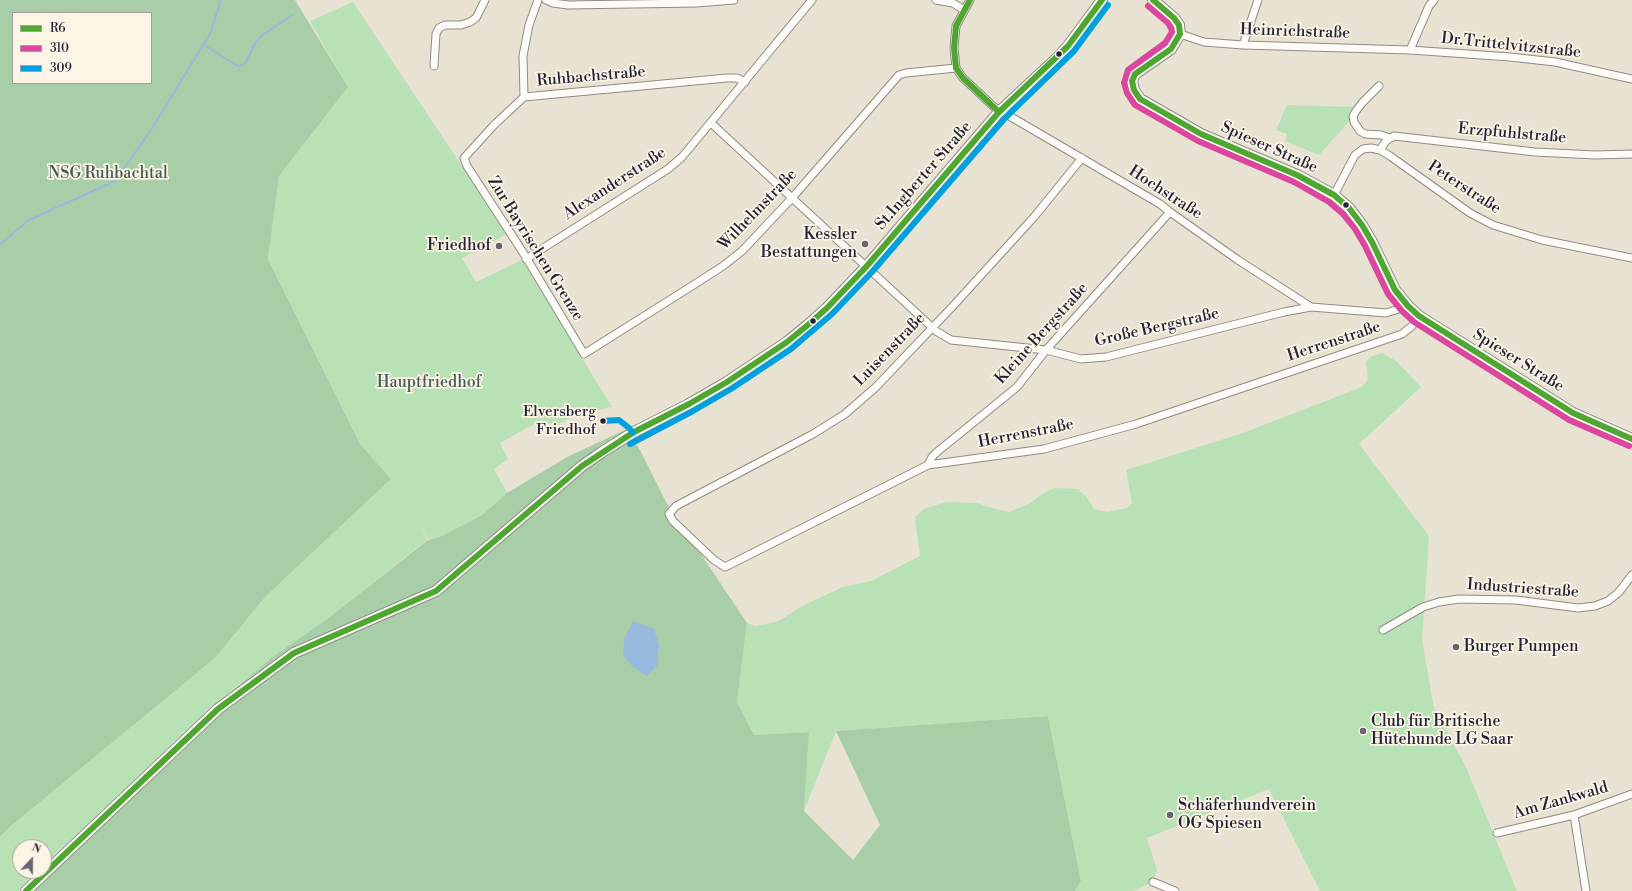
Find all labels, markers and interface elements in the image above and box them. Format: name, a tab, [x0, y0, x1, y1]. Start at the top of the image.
legend	[12, 12, 152, 84]
street label: Heinrichstraße	[1239, 20, 1351, 44]
text: R6	[50, 21, 66, 36]
street label: Dr.Trittelvitzstraße	[1440, 29, 1582, 63]
text: 310	[50, 41, 69, 56]
unlabelled marker	[1054, 49, 1064, 59]
text: 309	[50, 61, 72, 76]
street label: Ruhbachstraße	[536, 63, 646, 91]
street label: St.Ingberter Straße	[872, 118, 976, 234]
street label: Spieser Straße	[1218, 118, 1320, 178]
street label: Erzpfuhlstraße	[1457, 120, 1567, 148]
street label: Alexanderstraße	[560, 144, 670, 224]
street label: Peterstraße	[1424, 157, 1504, 219]
street label: Hochstraße	[1125, 162, 1205, 224]
park label: NSG Ruhbachtal	[48, 164, 168, 184]
street label: Wilhelmstraße	[715, 166, 801, 254]
street label: Zur Bayrischen Grenze	[483, 173, 587, 325]
unlabelled marker	[1341, 200, 1351, 210]
place label: Kessler Bestattungen	[761, 225, 857, 263]
place label: Friedhof	[427, 236, 491, 256]
marker: Kessler Bestattungen	[860, 239, 870, 249]
marker: Friedhof	[494, 241, 504, 251]
street label: Kleine Bergstraße	[991, 279, 1093, 389]
street label: Große Bergstraße	[1093, 304, 1221, 352]
street label: Luisenstraße	[850, 309, 930, 391]
unlabelled marker	[808, 316, 818, 326]
street label: Herrenstraße	[1285, 318, 1383, 366]
street label: Spieser Straße	[1469, 325, 1567, 397]
park label: Hauptfriedhof	[377, 373, 481, 393]
place label: Elversberg Friedhof	[523, 403, 596, 438]
street label: Herrenstraße	[976, 415, 1076, 453]
marker: Elversberg Friedhof	[598, 416, 608, 426]
street label: Industriestraße	[1466, 576, 1580, 602]
place label: Burger Pumpen	[1464, 637, 1579, 657]
marker: Burger Pumpen	[1451, 642, 1461, 652]
place label: Club für Britische Hütehunde LG Saar	[1371, 712, 1513, 750]
marker: Club für Britische Hütehunde LG Saar	[1358, 726, 1368, 736]
street label: Am Zankwald	[1511, 778, 1611, 824]
place label: Schäferhundverein OG Spiesen	[1178, 796, 1316, 834]
marker: Schäferhundverein OG Spiesen	[1165, 810, 1175, 820]
north arrow	[12, 839, 52, 879]
text: N	[29, 841, 43, 857]

